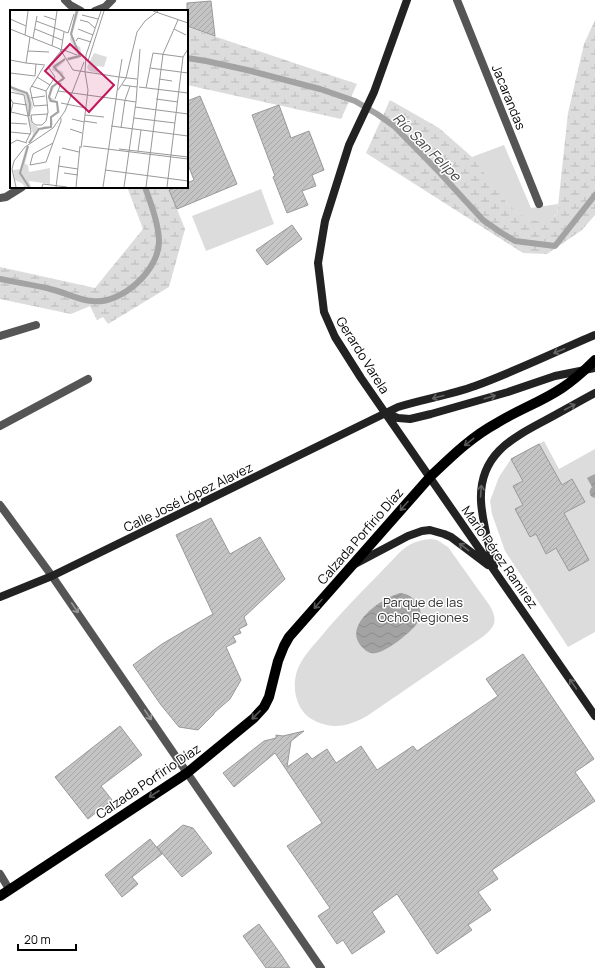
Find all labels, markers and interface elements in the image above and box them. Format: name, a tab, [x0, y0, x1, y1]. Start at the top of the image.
inset map	[10, 10, 188, 188]
street label: Jacarandas	[488, 62, 530, 132]
water label: Río San Felipe	[389, 109, 466, 185]
street label: Gerardo Varela	[332, 313, 394, 397]
one-way arrow	[554, 348, 566, 355]
one-way arrow	[484, 393, 497, 400]
one-way arrow	[432, 394, 445, 401]
one-way arrow	[564, 402, 576, 410]
one-way arrow	[463, 438, 474, 447]
street label: Calle José López Alavez	[120, 458, 256, 536]
street label: Calzada Porfirio Díaz	[313, 484, 407, 588]
one-way arrow	[478, 485, 485, 498]
one-way arrow	[400, 501, 409, 511]
street label: Mario Pérez Ramirez	[458, 502, 542, 612]
one-way arrow	[459, 542, 470, 551]
park label: Parque de las Ocho Regiones	[378, 593, 469, 626]
one-way arrow	[313, 599, 323, 609]
one-way arrow	[71, 602, 79, 614]
one-way arrow	[569, 678, 577, 689]
one-way arrow	[144, 710, 152, 721]
one-way arrow	[251, 710, 261, 720]
street label: Calzada Porfirio Díaz	[92, 739, 204, 823]
one-way arrow	[148, 791, 160, 799]
scale bar	[18, 926, 76, 952]
text: 20 m	[24, 931, 51, 948]

